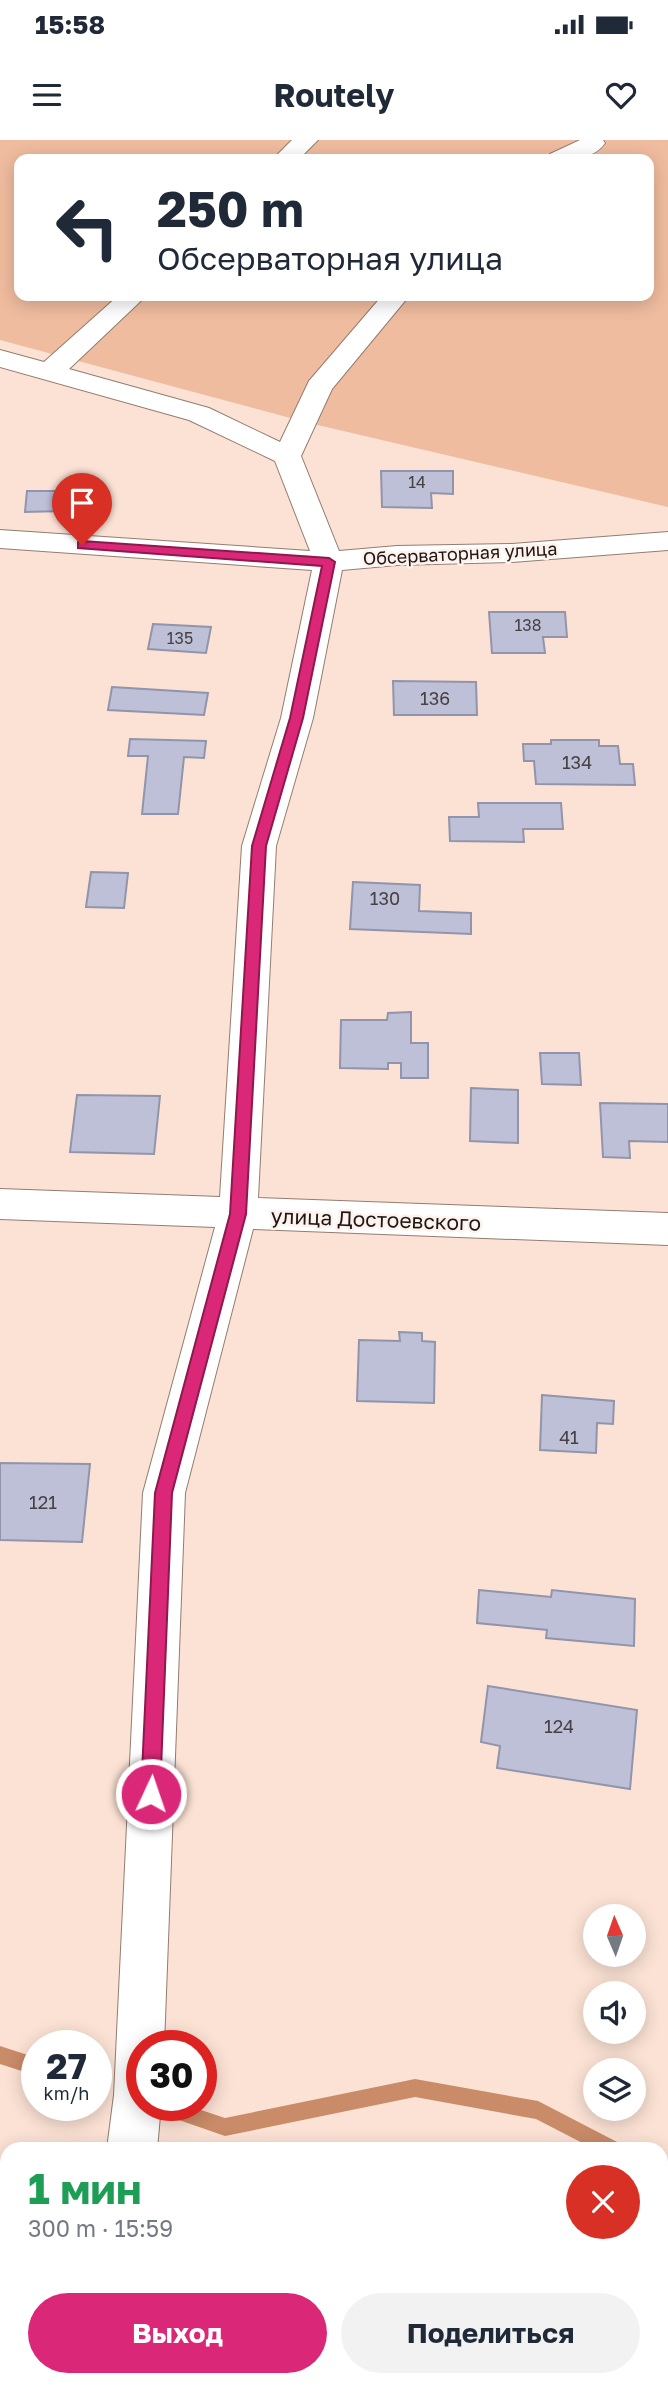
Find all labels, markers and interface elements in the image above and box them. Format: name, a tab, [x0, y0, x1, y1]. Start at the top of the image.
text: 15:58	[35, 9, 105, 40]
icon: menu	[28, 76, 66, 114]
text: Routely	[274, 76, 394, 114]
icon: heart	[602, 76, 640, 114]
text: 250 m	[157, 179, 304, 238]
icon: left	[42, 182, 133, 273]
text: Обсерваторная улица	[157, 239, 503, 277]
house number: 14	[408, 472, 426, 492]
pin	[52, 473, 112, 545]
icon: arrive	[63, 484, 101, 522]
street label: Обсерваторная улица	[362, 537, 558, 569]
house number: 138	[515, 615, 541, 635]
house number: 135	[167, 628, 193, 648]
house number: 136	[420, 687, 450, 709]
house number: 134	[562, 751, 592, 773]
house number: 130	[370, 887, 400, 909]
street label: улица Достоевского	[270, 1202, 482, 1236]
house number: 41	[559, 1426, 579, 1448]
house number: 121	[29, 1491, 57, 1513]
house number: 124	[544, 1715, 574, 1737]
position arrow	[114, 1757, 188, 1831]
north arrow	[583, 1904, 646, 1967]
map controls	[583, 1904, 646, 2121]
button: sound	[583, 1981, 646, 2044]
speed limit sign: 30	[126, 2030, 217, 2121]
text: 27	[46, 2045, 87, 2087]
button: layers	[583, 2058, 646, 2121]
text: km/h	[44, 2082, 89, 2104]
text: 1 мин	[28, 2163, 142, 2213]
button: close	[566, 2165, 640, 2239]
text: 300 m · 15:59	[28, 2214, 173, 2242]
button: Выход	[28, 2293, 327, 2373]
button: Поделиться	[341, 2293, 640, 2373]

